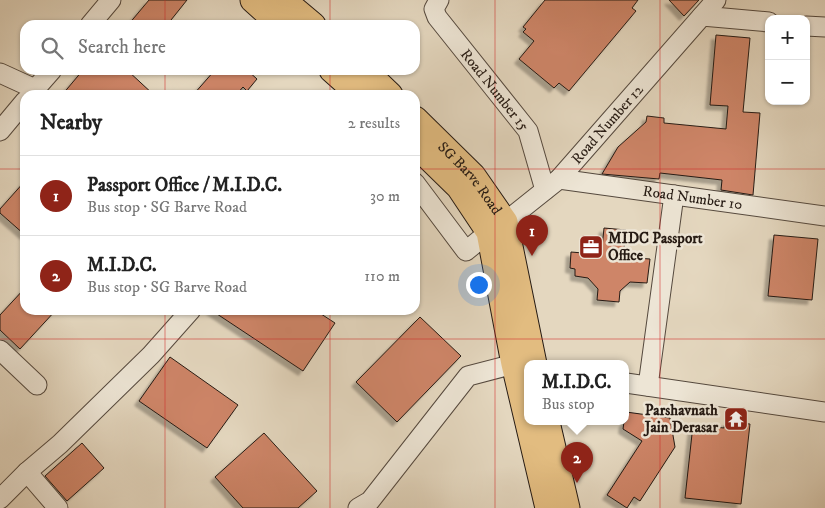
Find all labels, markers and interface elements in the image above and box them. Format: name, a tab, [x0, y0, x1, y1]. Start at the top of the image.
map controls	[765, 15, 810, 105]
button: +	[765, 15, 810, 60]
search box	[20, 20, 420, 75]
icon: search	[38, 34, 66, 62]
text: Search here	[78, 36, 166, 59]
street label: Road Number 15	[457, 45, 534, 135]
button: −	[765, 60, 810, 105]
street label: Road Number 12	[567, 80, 648, 168]
text: Nearby	[40, 110, 102, 136]
text: 2 results	[348, 113, 400, 133]
street label: SG Barve Road	[434, 137, 507, 219]
text: Passport Office / M.I.D.C.	[87, 174, 282, 197]
street label: Road Number 10	[642, 181, 744, 214]
text: 1	[53, 186, 59, 206]
text: 30 m	[370, 186, 400, 206]
text: Bus stop · SG Barve Road	[87, 197, 247, 217]
pin: 1	[516, 215, 548, 256]
place label: MIDC Passport Office	[608, 229, 703, 265]
office icon: MIDC Passport Office	[578, 234, 604, 260]
text: M.I.D.C.	[87, 254, 157, 277]
text: 2	[52, 266, 60, 286]
text: 110 m	[364, 266, 400, 286]
your location	[466, 272, 492, 298]
text: Bus stop · SG Barve Road	[87, 277, 247, 297]
popup	[524, 360, 629, 425]
text: M.I.D.C.	[542, 371, 611, 394]
text: Bus stop	[542, 394, 595, 414]
place label: Parshavnath Jain Derasar	[643, 401, 718, 437]
temple icon: Parshavnath Jain Derasar	[723, 406, 749, 432]
pin: 2	[561, 442, 593, 483]

